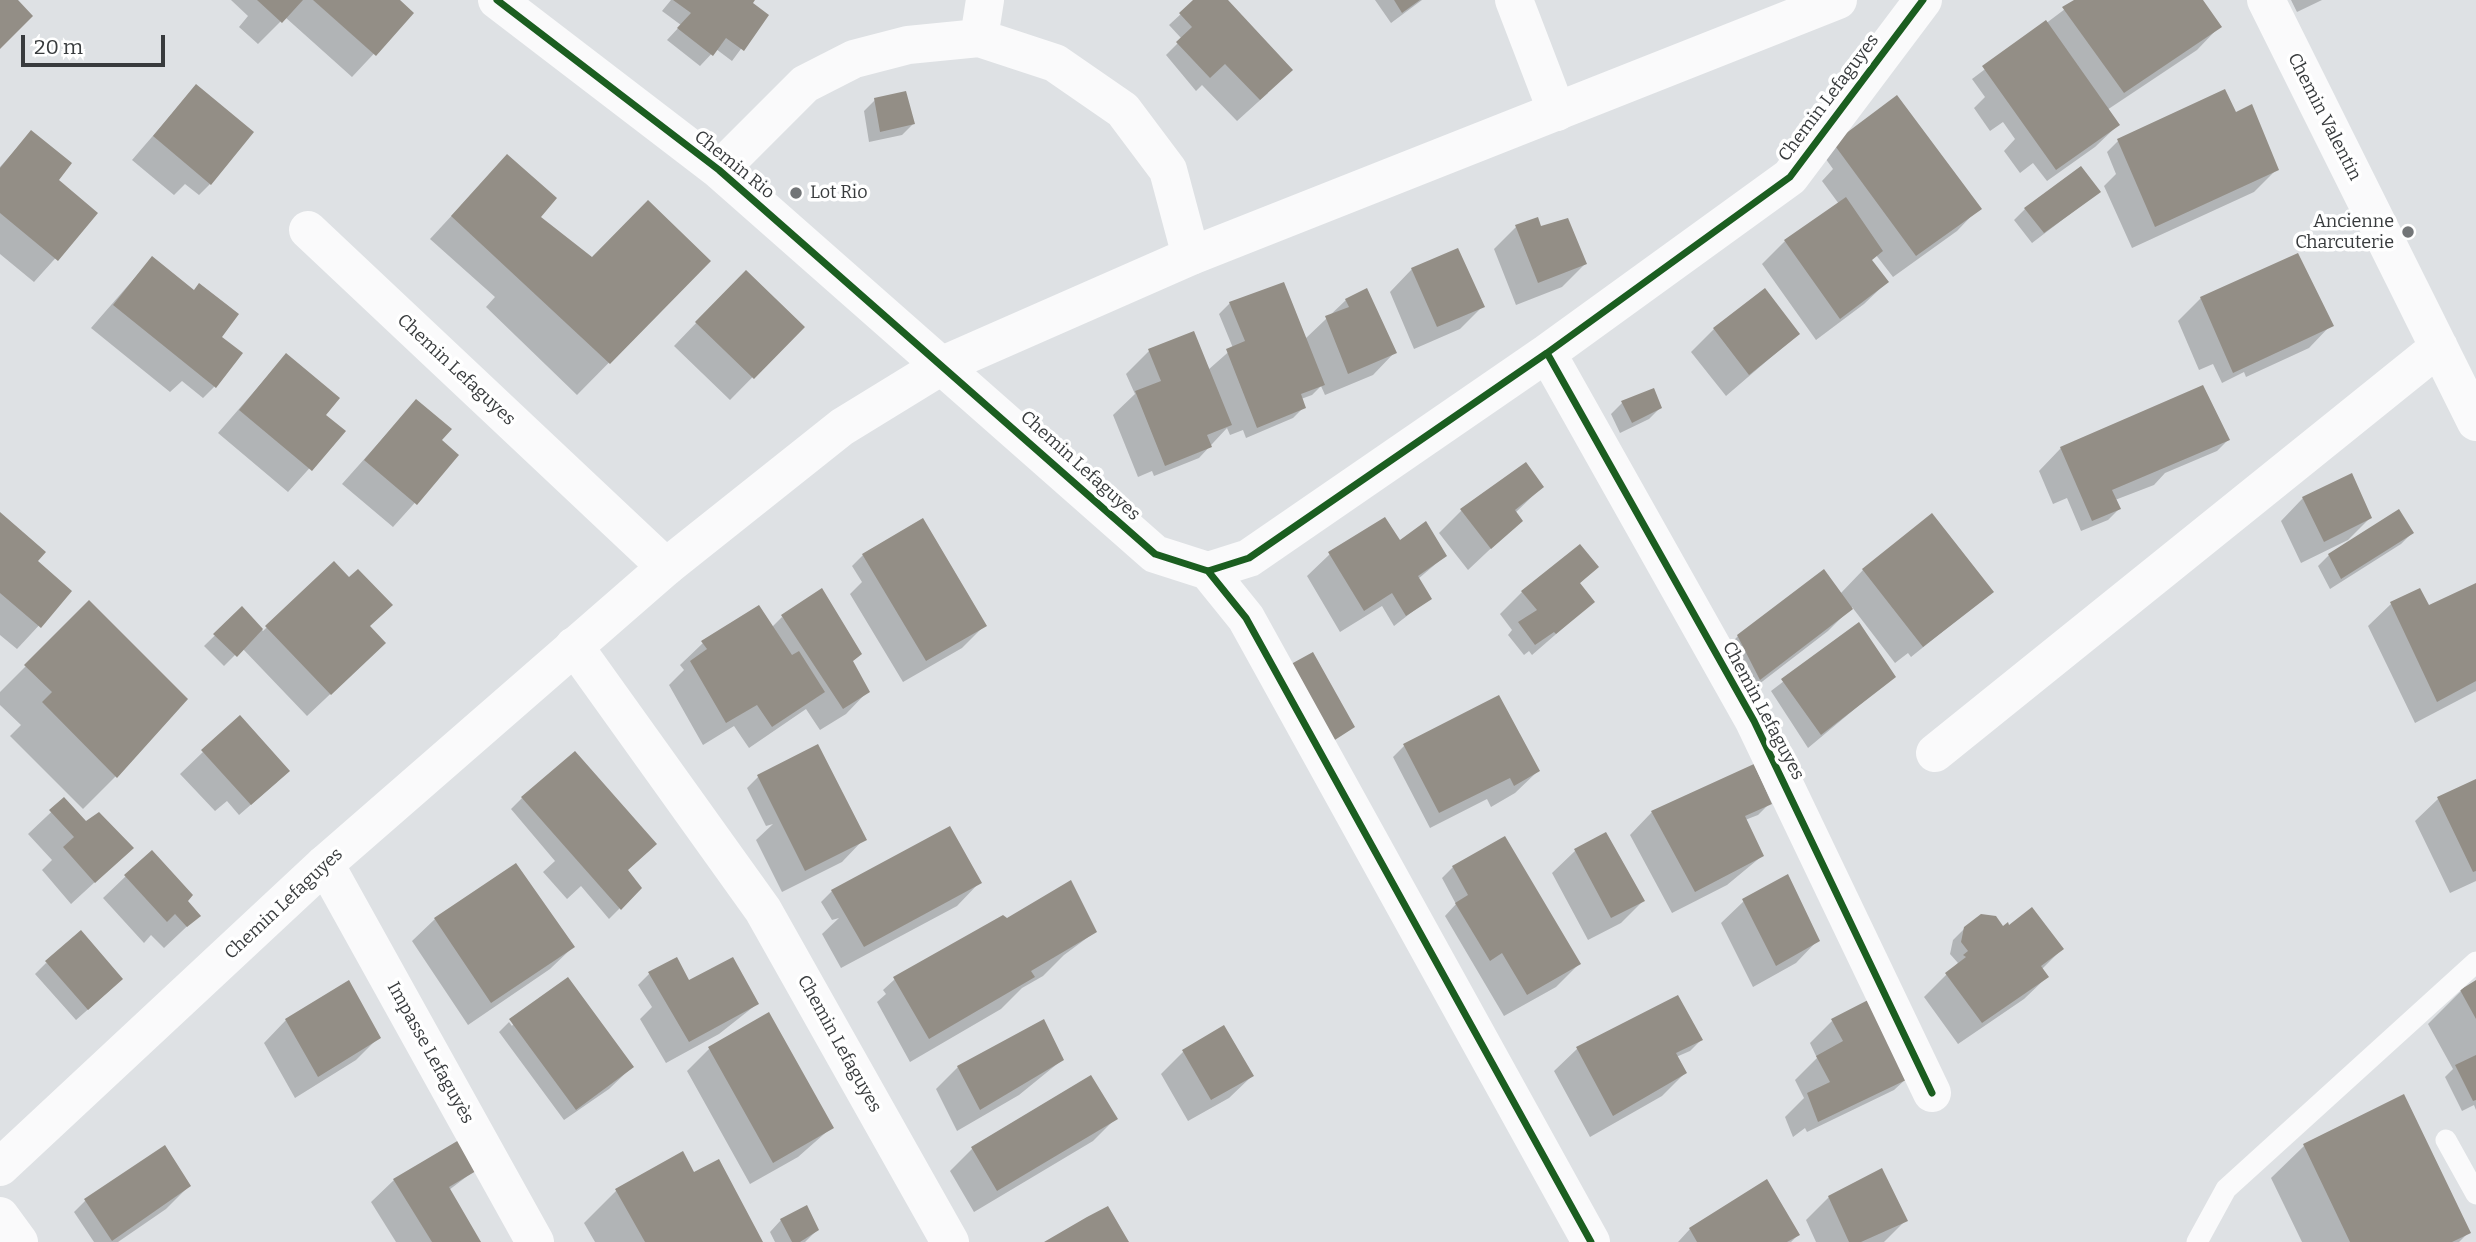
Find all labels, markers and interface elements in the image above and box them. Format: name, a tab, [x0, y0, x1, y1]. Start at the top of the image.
scale bar	[24, 21, 168, 65]
street label: Chemin Lefaguyes	[1774, 30, 1884, 166]
text: 20 m	[34, 34, 83, 60]
street label: Chemin Valentin	[2283, 50, 2365, 184]
street label: Chemin Rio	[690, 126, 778, 204]
place label: Lot Rio	[810, 182, 867, 204]
marker: Lot Rio	[788, 185, 804, 201]
place label: Ancienne Charcuterie	[2295, 211, 2394, 254]
marker: Ancienne Charcuterie	[2400, 224, 2416, 240]
street label: Chemin Lefaguyes	[392, 310, 520, 430]
street label: Chemin Lefaguyes	[1016, 407, 1144, 525]
street label: Chemin Lefaguyes	[1717, 638, 1809, 784]
street label: Chemin Lefaguyes	[220, 844, 348, 964]
street label: Chemin Lefaguyes	[792, 972, 886, 1116]
street label: Impasse Lefaguyès	[382, 978, 478, 1128]

